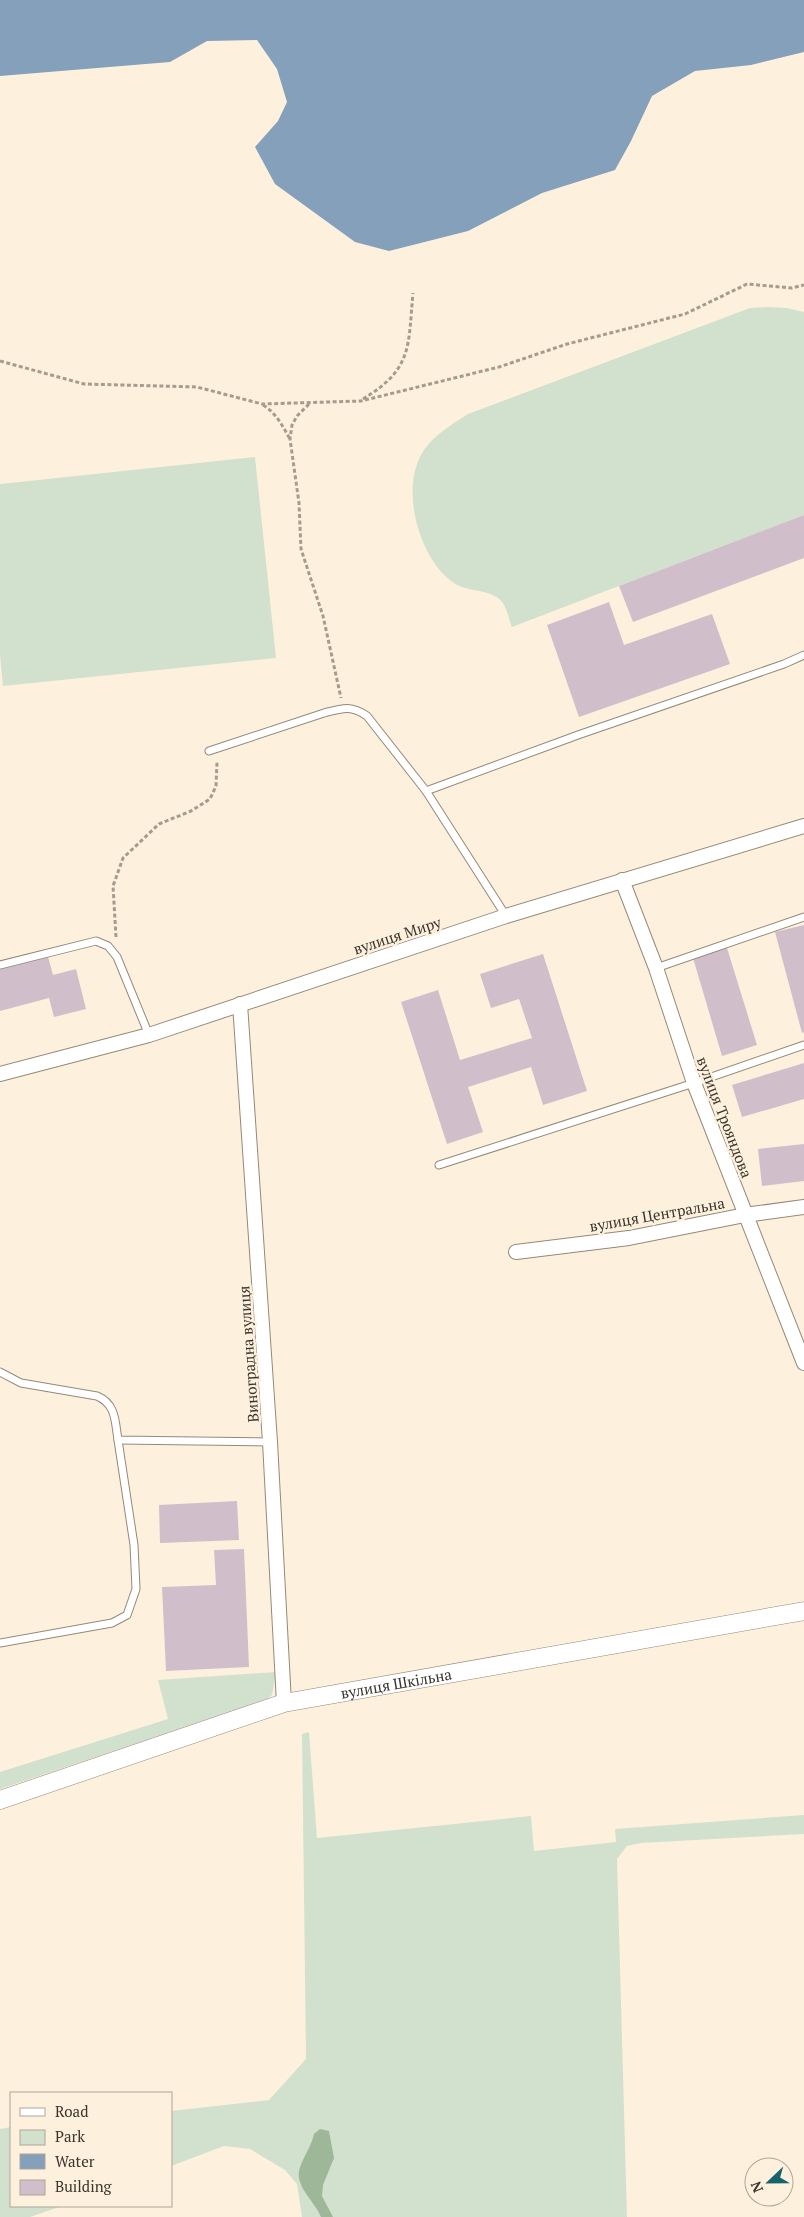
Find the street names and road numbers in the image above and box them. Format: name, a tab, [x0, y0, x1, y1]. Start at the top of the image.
street label: вулиця Миру	[350, 911, 444, 959]
street label: вулиця Трояндова	[693, 1054, 757, 1181]
street label: вулиця Центральна	[588, 1192, 727, 1236]
street label: Виноградна вулиця	[233, 1285, 263, 1423]
street label: вулиця Шкільна	[339, 1663, 454, 1703]

